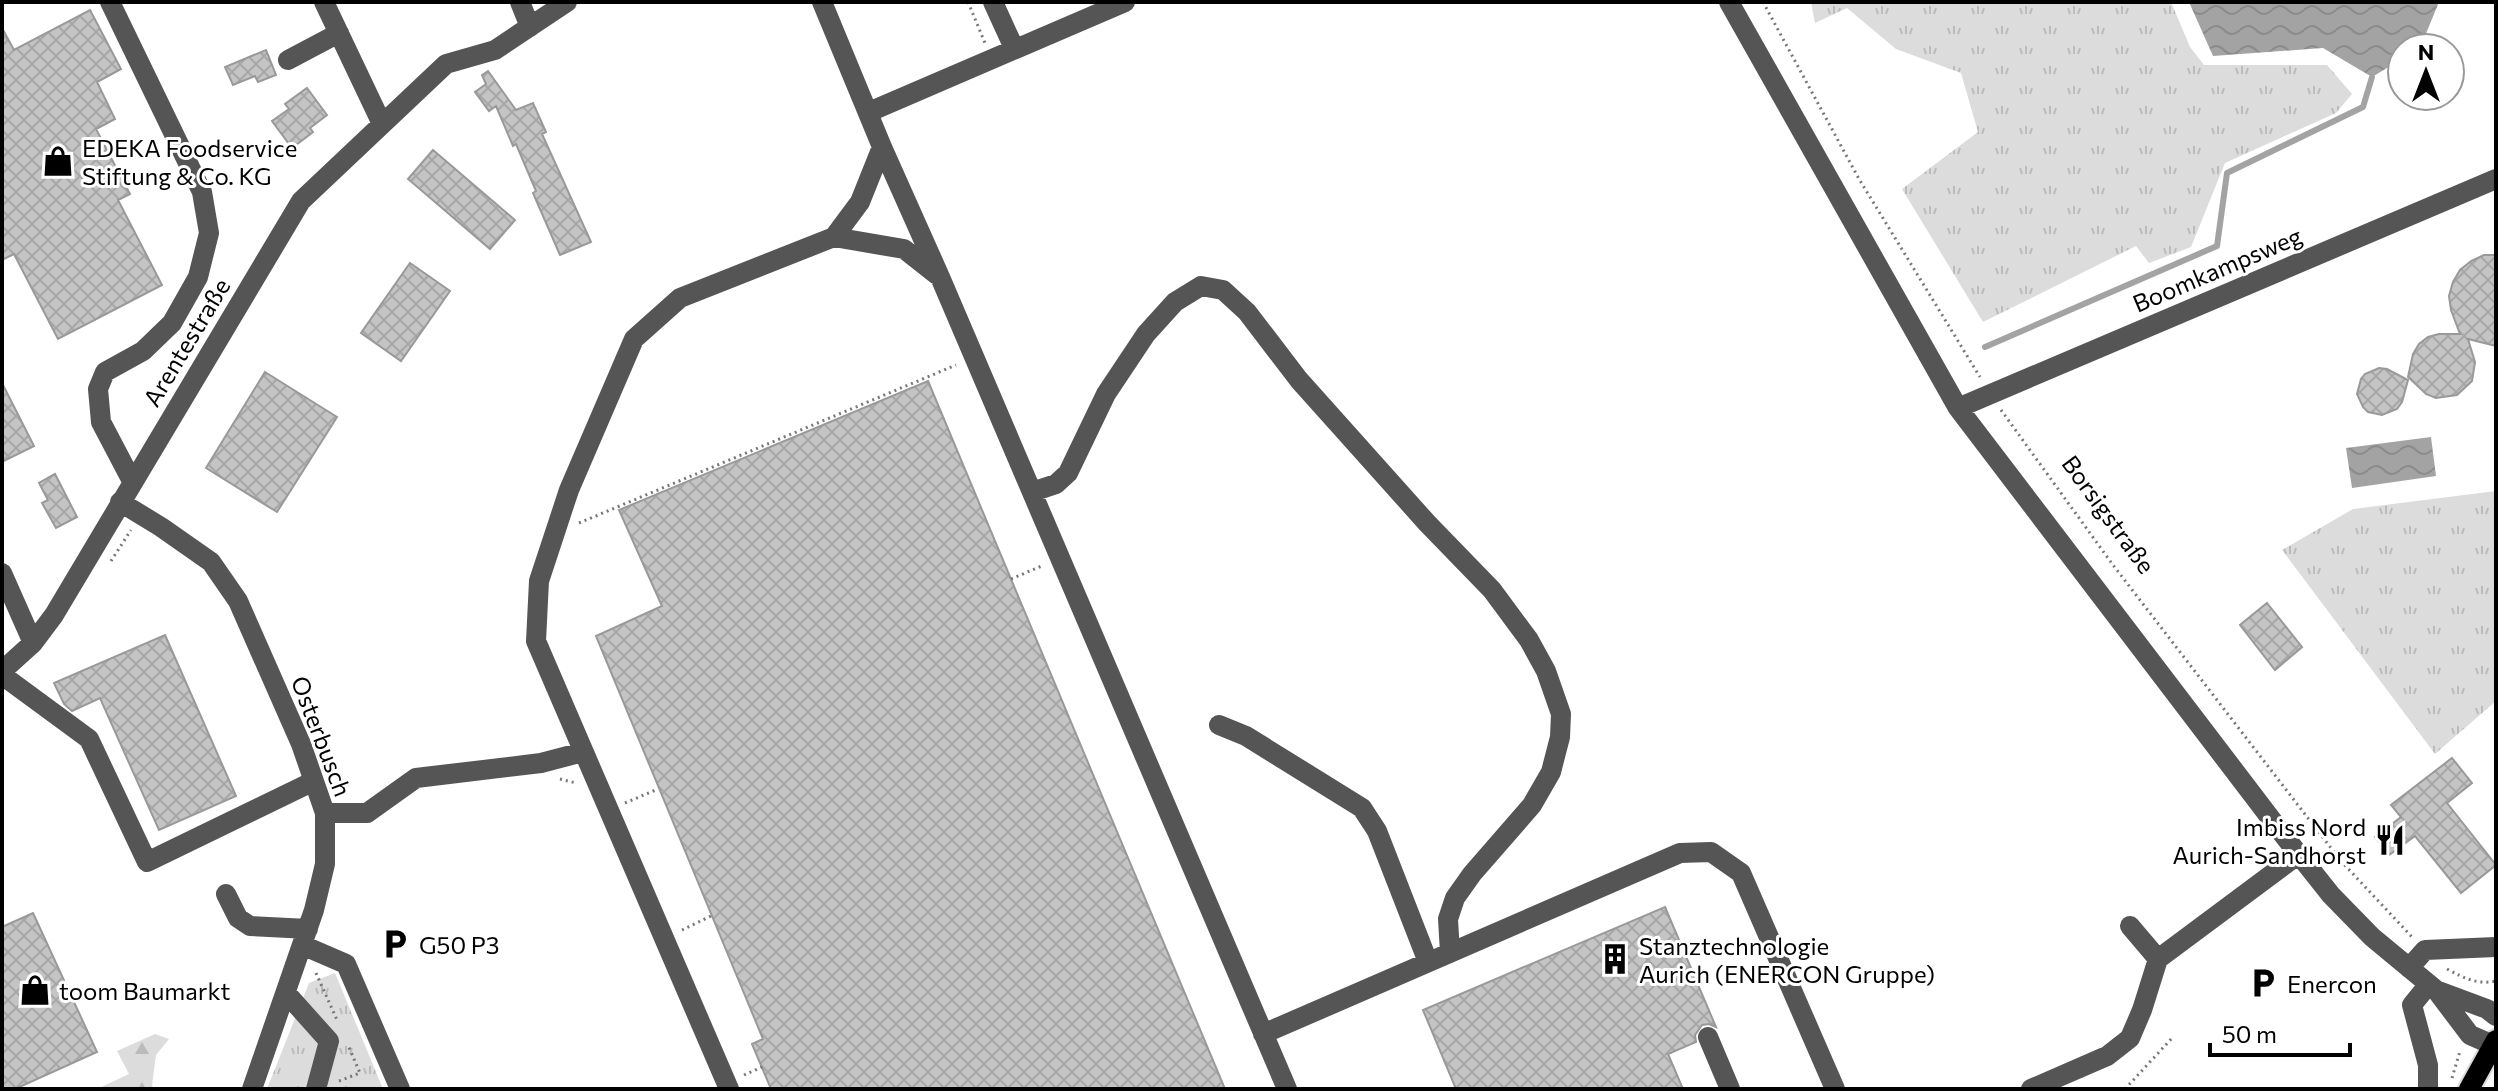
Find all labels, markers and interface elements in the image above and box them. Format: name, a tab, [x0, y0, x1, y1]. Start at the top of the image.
north arrow	[2386, 32, 2466, 112]
text: N	[2418, 38, 2434, 65]
place label: EDEKA Foodservice Stiftung & Co. KG	[82, 133, 297, 190]
shop icon: EDEKA Foodservice Stiftung & Co. KG	[41, 144, 75, 178]
street label: Boomkampsweg	[2128, 220, 2306, 318]
street label: Arentestraße	[136, 273, 236, 411]
street label: Borsigstraße	[2056, 449, 2162, 579]
street label: Osterbusch	[286, 672, 358, 800]
place label: Imbiss Nord Aurich-Sandhorst	[2173, 812, 2366, 869]
restaurant icon: Imbiss Nord Aurich-Sandhorst	[2373, 823, 2407, 857]
parking icon: G50 P3	[378, 927, 412, 961]
place label: G50 P3	[419, 930, 499, 959]
place label: Stanztechnologie Aurich (ENERCON Gruppe)	[1639, 931, 1935, 988]
building icon: Stanztechnologie Aurich (ENERCON Gruppe)	[1598, 942, 1632, 976]
parking icon: Enercon	[2246, 966, 2280, 1000]
place label: Enercon	[2287, 969, 2377, 998]
shop icon: toom Baumarkt	[18, 973, 52, 1007]
place label: toom Baumarkt	[59, 976, 230, 1005]
scale bar	[2210, 1007, 2350, 1057]
text: 50 m	[2222, 1019, 2277, 1048]

